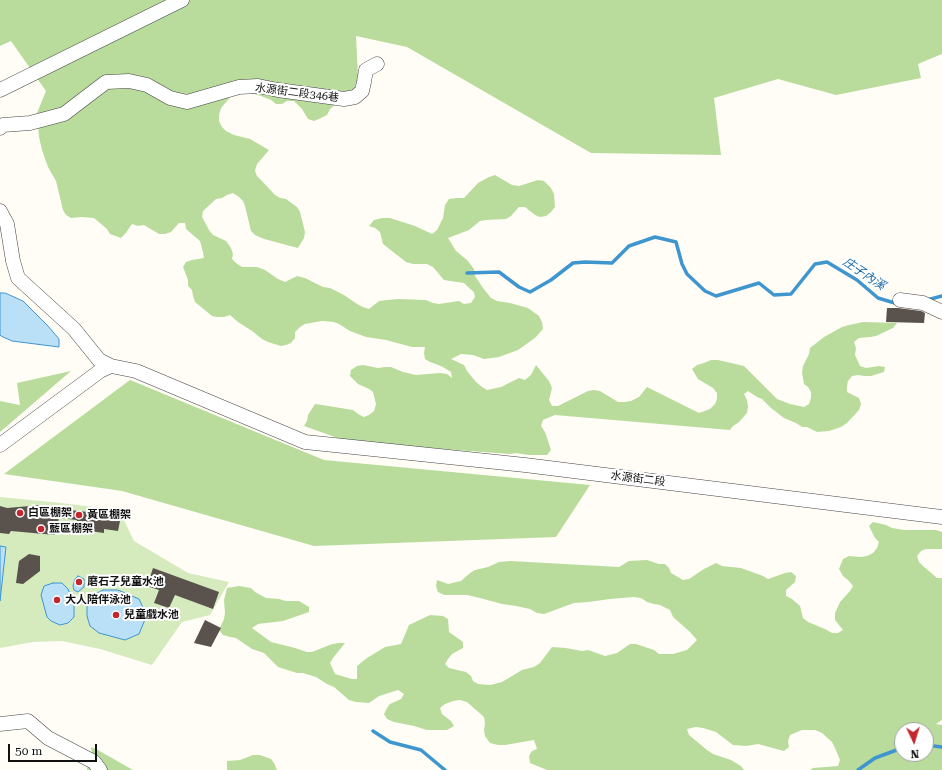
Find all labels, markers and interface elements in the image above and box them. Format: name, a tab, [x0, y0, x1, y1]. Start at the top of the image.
street label: 水源街二段346巷	[254, 81, 340, 105]
water label: 庄子內溪	[840, 255, 888, 293]
street label: 水源街二段	[610, 469, 666, 489]
place label: 白區棚架	[28, 506, 72, 520]
marker: 白區棚架	[15, 508, 25, 518]
place label: 黃區棚架	[87, 508, 131, 522]
marker: 黃區棚架	[74, 510, 84, 520]
place label: 藍區棚架	[49, 522, 93, 536]
marker: 藍區棚架	[36, 524, 46, 534]
place label: 磨石子兒童水池	[87, 575, 164, 589]
marker: 磨石子兒童水池	[74, 577, 84, 587]
place label: 大人陪伴泳池	[65, 593, 131, 607]
marker: 大人陪伴泳池	[52, 595, 62, 605]
place label: 兒童戲水池	[124, 608, 179, 622]
marker: 兒童戲水池	[111, 610, 121, 620]
north arrow	[894, 722, 934, 762]
scale bar	[10, 736, 99, 762]
text: 50 m	[15, 744, 42, 758]
text: N	[910, 747, 919, 760]

